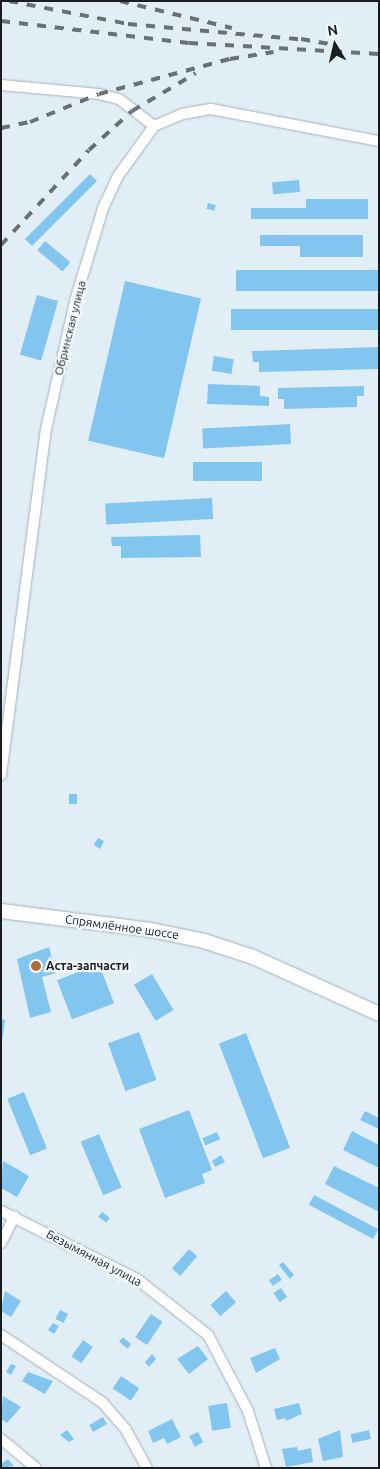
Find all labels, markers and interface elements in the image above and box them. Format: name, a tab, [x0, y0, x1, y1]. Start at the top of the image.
north arrow	[310, 20, 360, 70]
text: N	[326, 21, 339, 39]
street label: Обринская улица	[51, 279, 89, 377]
street label: Спрямлённое шоссе	[64, 912, 180, 942]
place label: Аста-запчасти	[46, 959, 129, 973]
marker: Аста-запчасти	[30, 960, 42, 972]
street label: Безымянная улица	[44, 1227, 144, 1289]

